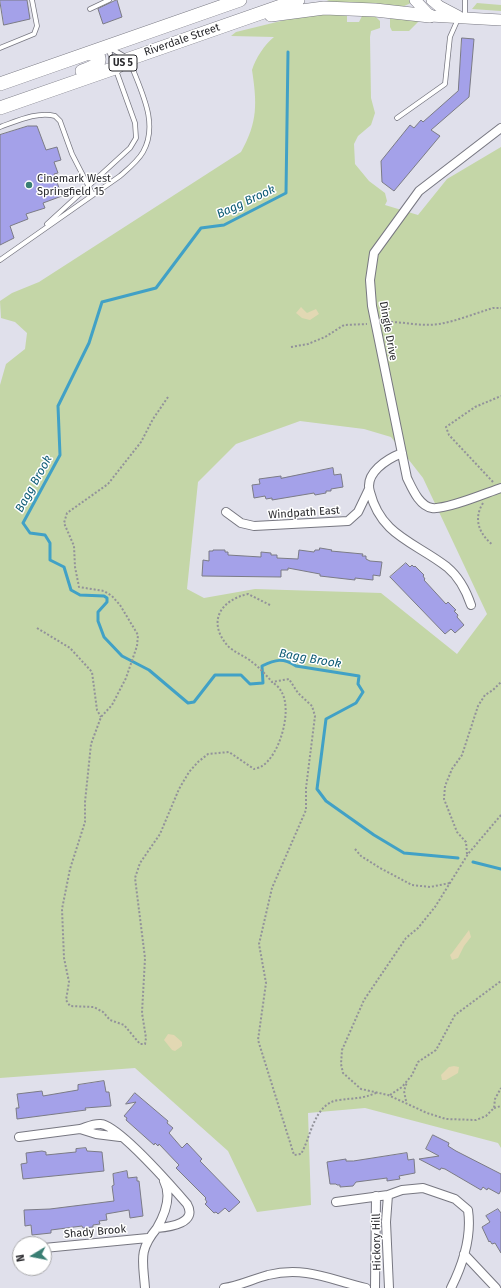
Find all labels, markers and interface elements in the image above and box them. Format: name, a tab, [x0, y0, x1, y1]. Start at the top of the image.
street label: Riverdale Street	[142, 21, 222, 59]
road number: US 5	[109, 55, 137, 71]
place label: Cinemark West Springfield 15	[37, 172, 111, 198]
marker: Cinemark West Springfield 15	[24, 180, 34, 190]
water label: Bagg Brook	[214, 182, 278, 222]
street label: Dingle Drive	[376, 300, 400, 362]
water label: Bagg Brook	[12, 453, 56, 515]
street label: Windpath East	[268, 504, 340, 522]
water label: Bagg Brook	[278, 646, 342, 672]
street label: Hickory Hill	[370, 1213, 384, 1271]
street label: Shady Brook	[63, 1223, 127, 1241]
north arrow	[12, 1236, 52, 1276]
text: N	[14, 1253, 28, 1263]

